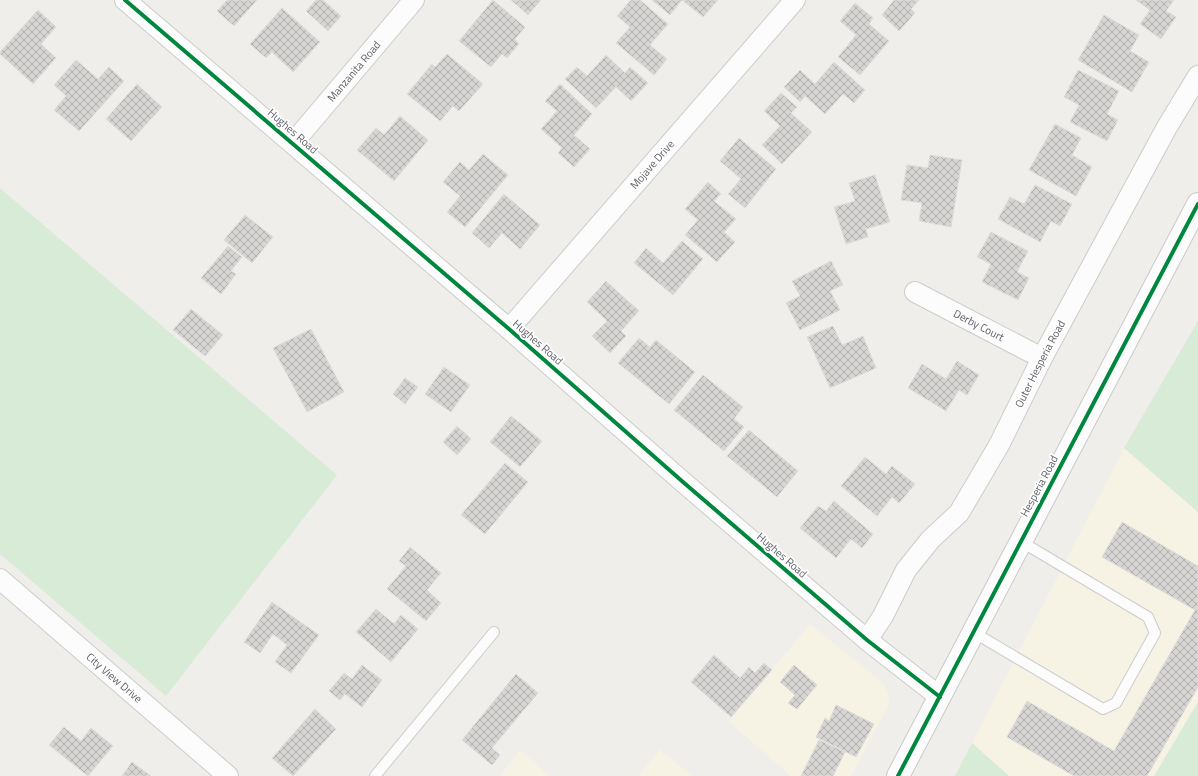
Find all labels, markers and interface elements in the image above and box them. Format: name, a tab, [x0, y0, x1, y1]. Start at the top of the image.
street label: Manzanita Road	[323, 37, 384, 105]
street label: Hughes Road	[264, 105, 322, 157]
street label: Mojave Drive	[626, 136, 678, 192]
street label: Derby Court	[951, 305, 1007, 345]
street label: Hughes Road	[509, 316, 567, 368]
street label: Outer Hesperia Road	[1011, 317, 1069, 410]
street label: Hesperia Road	[1016, 452, 1062, 519]
street label: Hughes Road	[753, 529, 811, 581]
street label: City View Drive	[83, 649, 146, 707]

